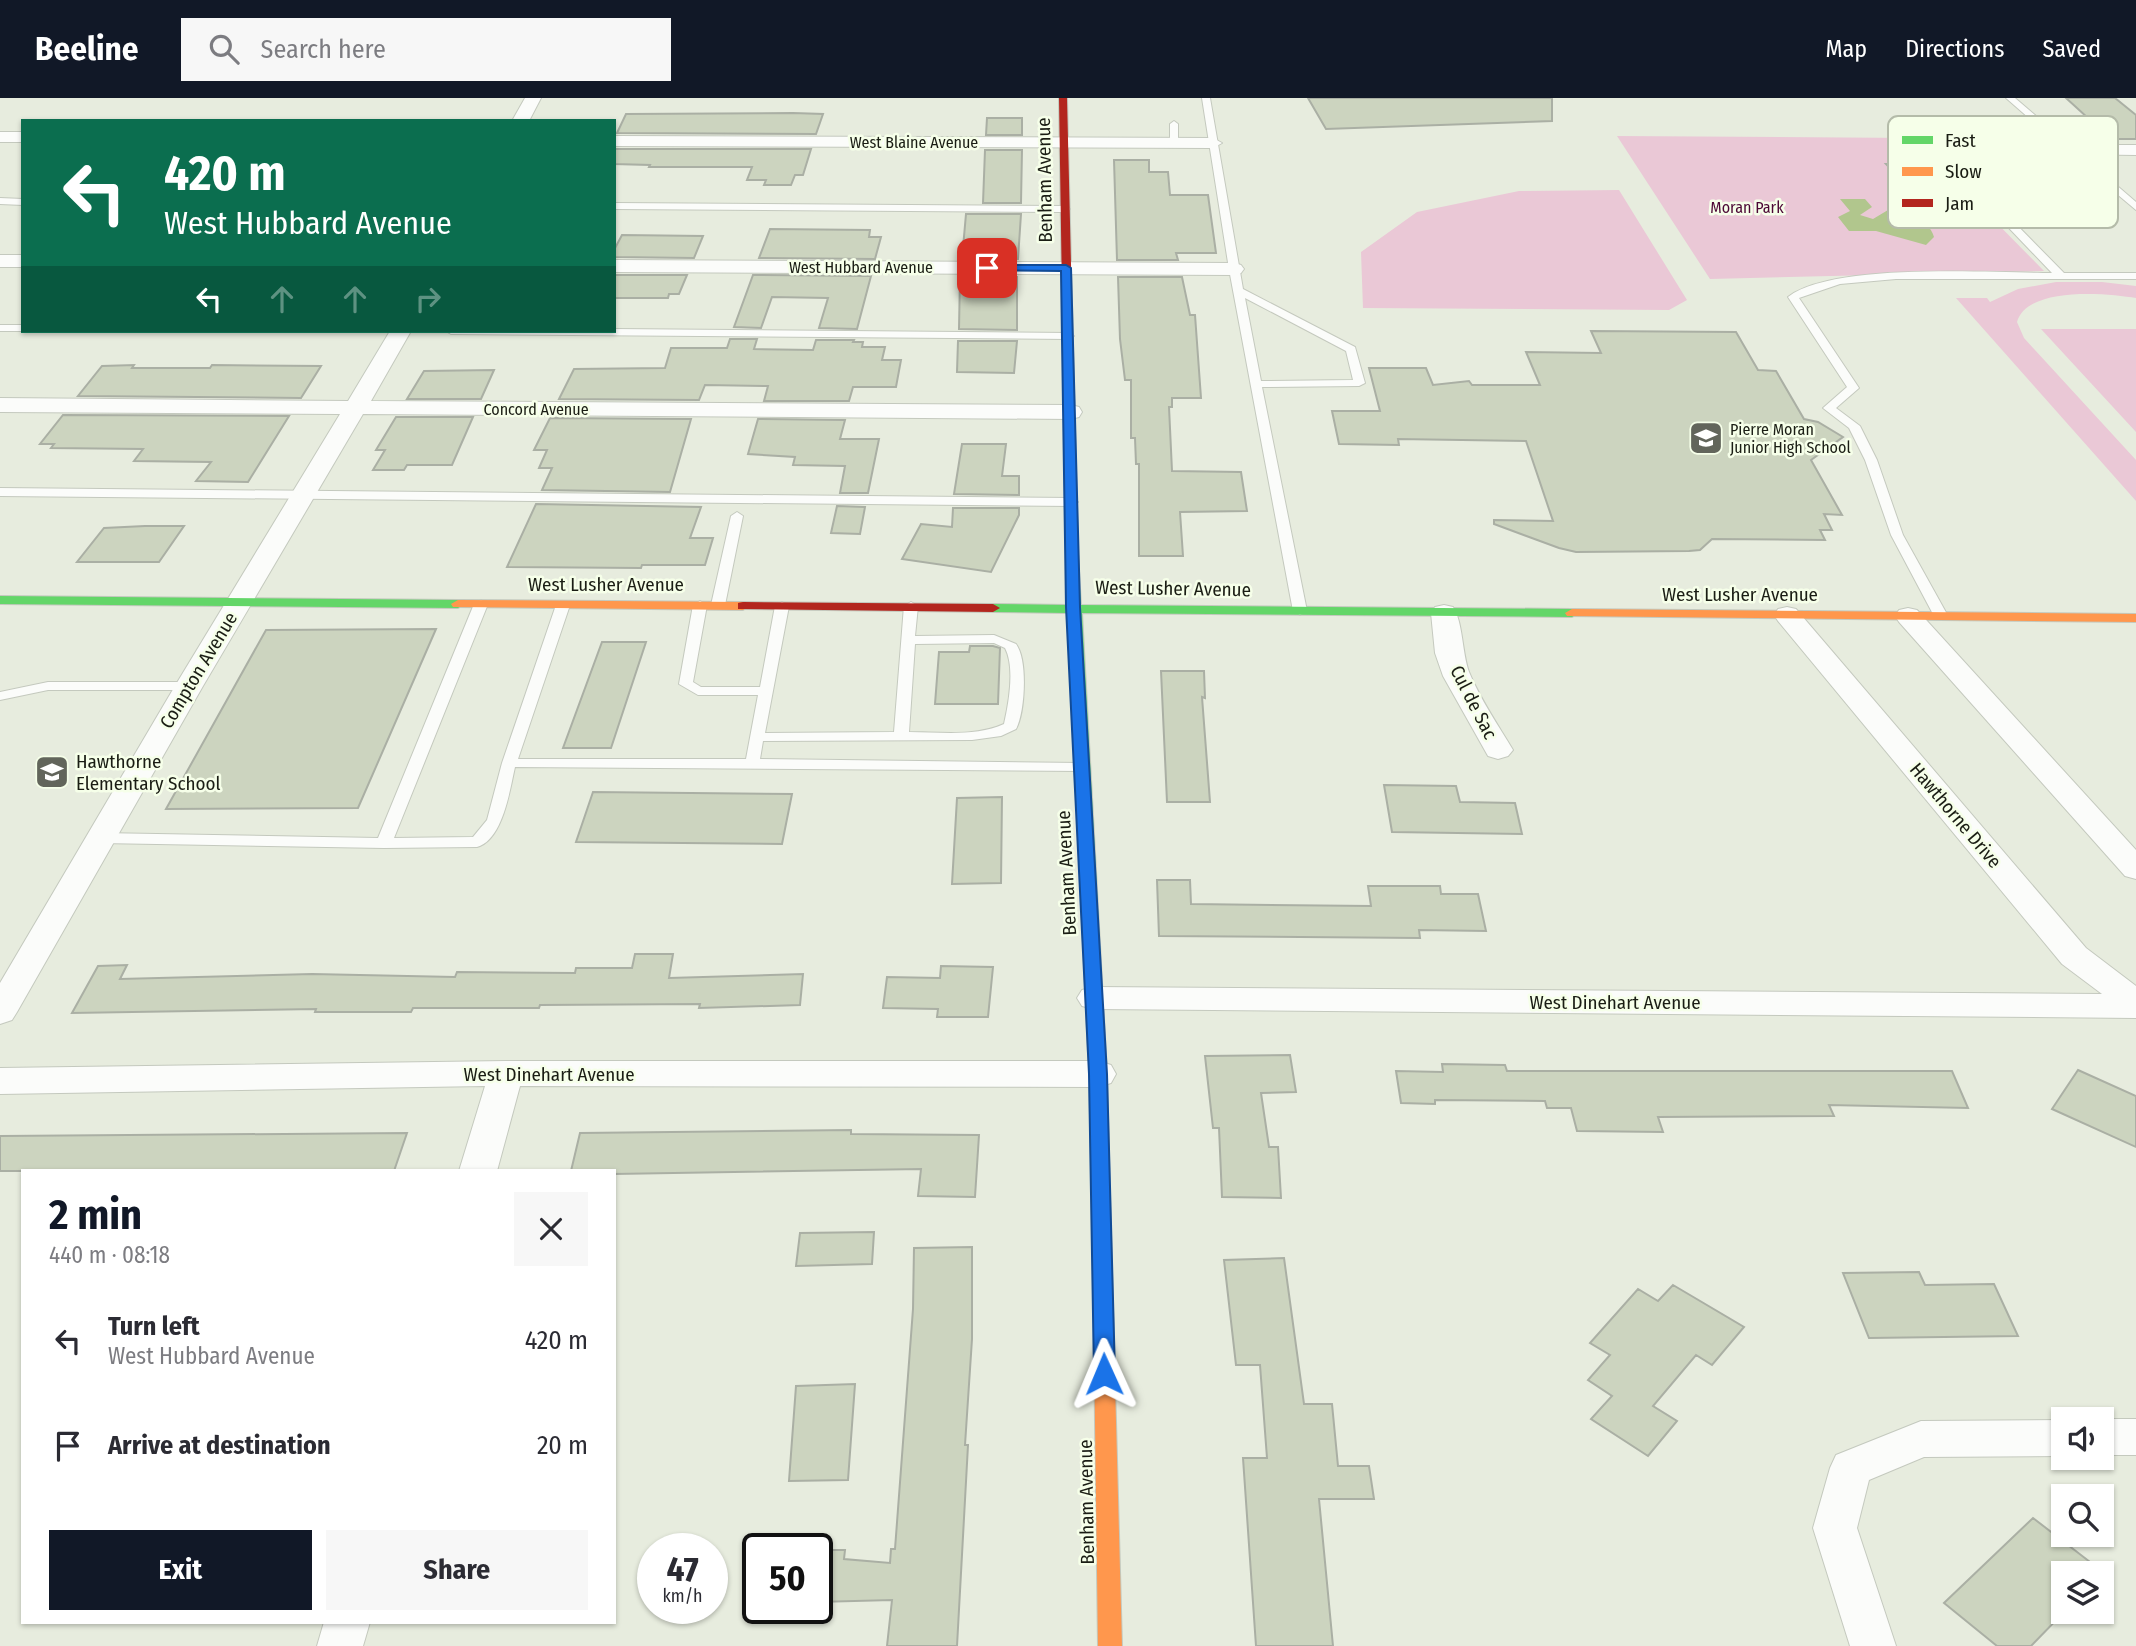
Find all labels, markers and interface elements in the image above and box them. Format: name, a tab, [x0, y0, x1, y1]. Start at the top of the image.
search box	[181, 18, 671, 81]
text: Beeline	[35, 29, 139, 69]
icon: search	[205, 30, 243, 68]
text: Search here	[261, 34, 386, 65]
text: Map	[1826, 35, 1867, 63]
text: Directions	[1905, 35, 2004, 63]
text: Saved	[2042, 35, 2101, 63]
legend	[1888, 116, 2118, 228]
street label: Benham Avenue	[1032, 117, 1057, 243]
text: Fast	[1945, 129, 1976, 152]
street label: West Blaine Avenue	[850, 133, 978, 152]
text: 420 m	[164, 144, 286, 203]
icon: left	[49, 147, 140, 238]
text: Slow	[1945, 160, 1982, 183]
text: Jam	[1945, 192, 1974, 215]
park label: Moran Park	[1710, 198, 1784, 217]
text: West Hubbard Avenue	[164, 204, 452, 242]
pin	[957, 238, 1017, 298]
icon: arrive	[968, 249, 1006, 287]
street label: West Hubbard Avenue	[789, 258, 933, 277]
icon: left	[190, 280, 228, 318]
icon: ahead	[263, 280, 301, 318]
icon: ahead	[336, 280, 374, 318]
icon: right	[409, 280, 447, 318]
street label: Concord Avenue	[483, 400, 589, 419]
school or university icon: Pierre Moran Junior High School	[1687, 419, 1725, 457]
place label: Pierre Moran Junior High School	[1730, 420, 1851, 457]
street label: West Lusher Avenue	[528, 573, 684, 596]
street label: West Lusher Avenue	[1095, 576, 1251, 601]
street label: West Lusher Avenue	[1662, 583, 1818, 606]
street label: Compton Avenue	[155, 608, 242, 733]
street label: Cul de Sac	[1445, 662, 1502, 743]
place label: Hawthorne Elementary School	[76, 750, 221, 795]
school or university icon: Hawthorne Elementary School	[33, 753, 71, 791]
street label: Hawthorne Drive	[1905, 758, 2006, 873]
street label: Benham Avenue	[1052, 810, 1081, 936]
street label: West Dinehart Avenue	[1529, 991, 1701, 1014]
street label: West Dinehart Avenue	[463, 1063, 635, 1086]
text: 2 min	[49, 1190, 142, 1240]
button: close	[514, 1192, 588, 1266]
text: 440 m · 08:18	[49, 1241, 170, 1269]
text: Turn left	[108, 1311, 200, 1342]
icon: left	[49, 1322, 87, 1360]
text: 420 m	[525, 1325, 588, 1356]
position arrow	[1067, 1337, 1141, 1411]
text: West Hubbard Avenue	[108, 1342, 315, 1370]
map controls	[2051, 1407, 2114, 1624]
button: sound	[2051, 1407, 2114, 1470]
icon: arrive	[49, 1427, 87, 1465]
text: Arrive at destination	[108, 1430, 331, 1461]
text: 20 m	[537, 1430, 588, 1461]
street label: Benham Avenue	[1074, 1439, 1099, 1565]
button: search	[2051, 1484, 2114, 1547]
button: Exit	[49, 1530, 312, 1610]
button: Share	[326, 1530, 588, 1610]
speed limit sign: 50	[742, 1533, 833, 1624]
text: 47	[666, 1548, 699, 1590]
button: layers	[2051, 1561, 2114, 1624]
text: km/h	[662, 1585, 703, 1607]

